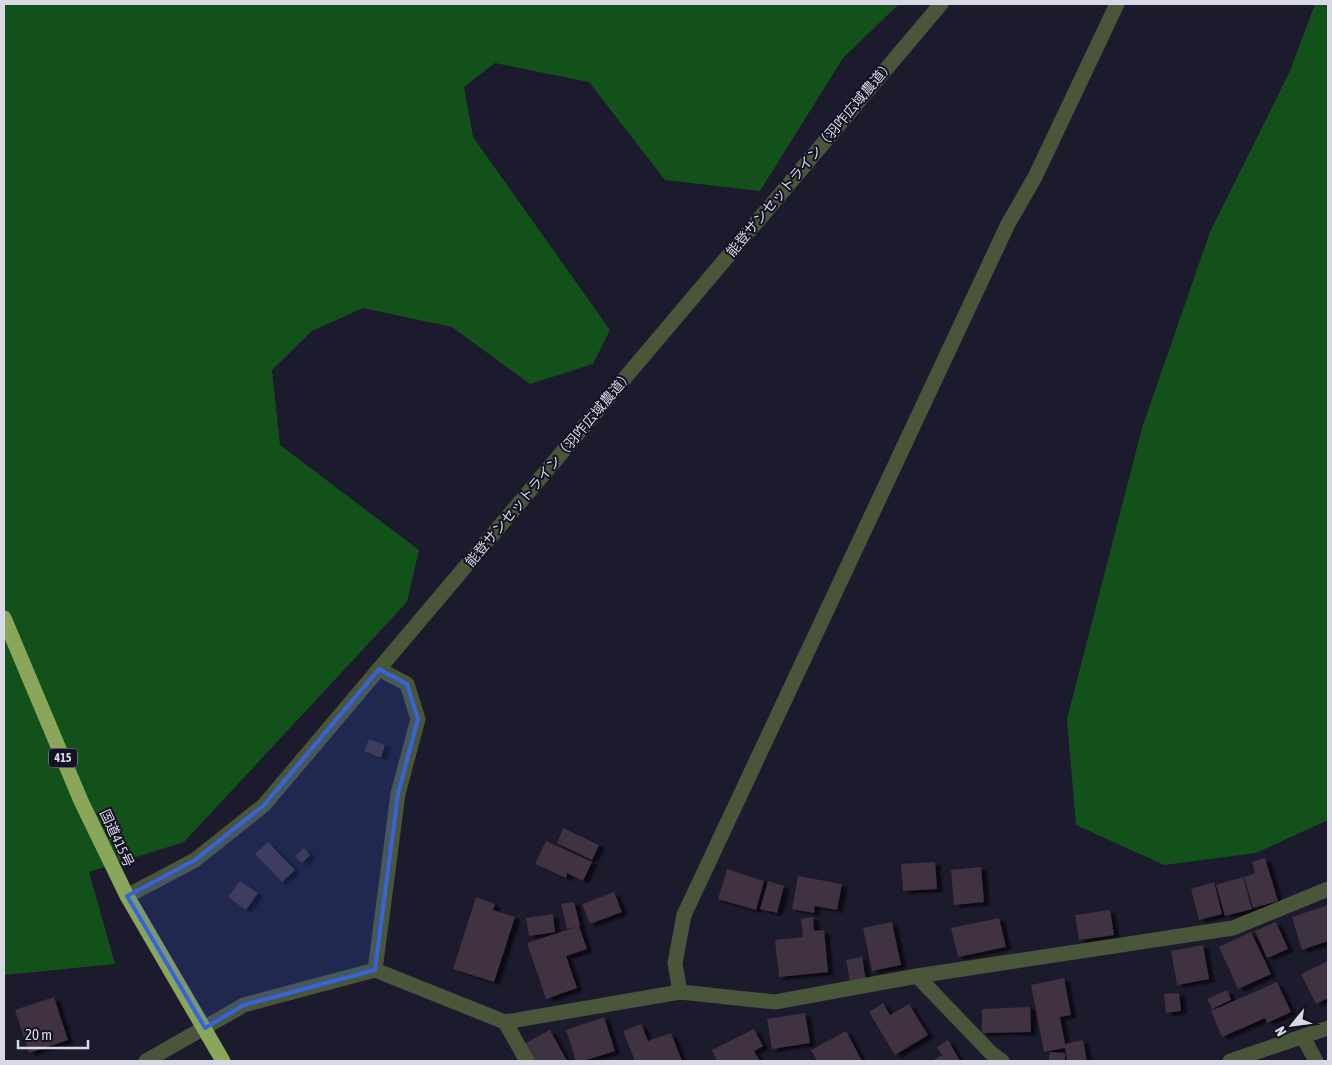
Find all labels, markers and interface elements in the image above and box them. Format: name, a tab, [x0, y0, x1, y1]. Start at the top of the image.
street label: 能登サンセットライン（羽咋広域農道）	[723, 56, 897, 260]
street label: 能登サンセットライン（羽咋広域農道）	[462, 366, 636, 570]
road number: 415	[49, 748, 77, 768]
street label: 国道415号	[97, 807, 137, 869]
north arrow	[1267, 1000, 1317, 1050]
scale bar	[18, 1018, 88, 1050]
text: N	[1272, 1024, 1290, 1039]
text: 20 m	[25, 1026, 52, 1043]

